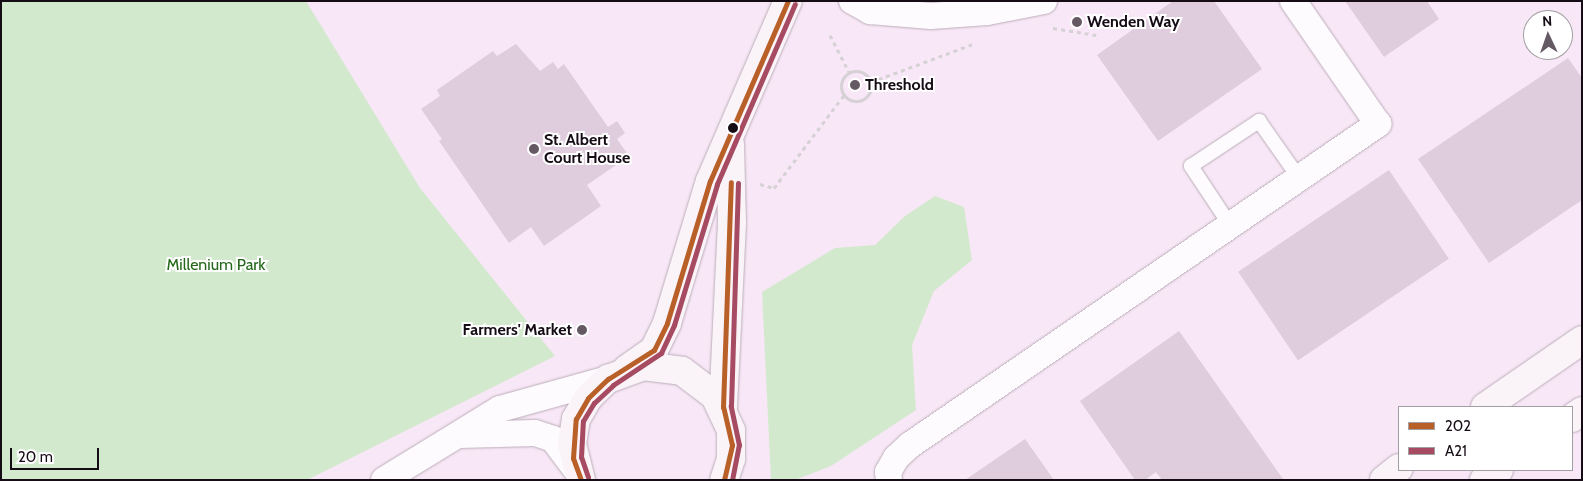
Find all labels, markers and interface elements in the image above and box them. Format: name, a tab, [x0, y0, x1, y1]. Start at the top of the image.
north arrow	[1523, 10, 1573, 60]
place label: Wenden Way	[1087, 12, 1180, 32]
text: N	[1542, 12, 1553, 30]
marker: Wenden Way	[1071, 16, 1083, 28]
place label: Threshold	[865, 75, 934, 95]
marker: Threshold	[849, 79, 861, 91]
unlabelled marker	[728, 123, 738, 133]
place label: St. Albert Court House	[544, 130, 630, 168]
marker: St. Albert Court House	[528, 143, 540, 155]
park label: Millenium Park	[166, 255, 266, 275]
place label: Farmers' Market	[463, 320, 572, 340]
marker: Farmers' Market	[576, 324, 588, 336]
legend	[1398, 406, 1573, 471]
text: 202	[1445, 417, 1471, 435]
scale bar	[12, 438, 101, 470]
text: A21	[1445, 442, 1467, 460]
text: 20 m	[18, 448, 53, 466]

